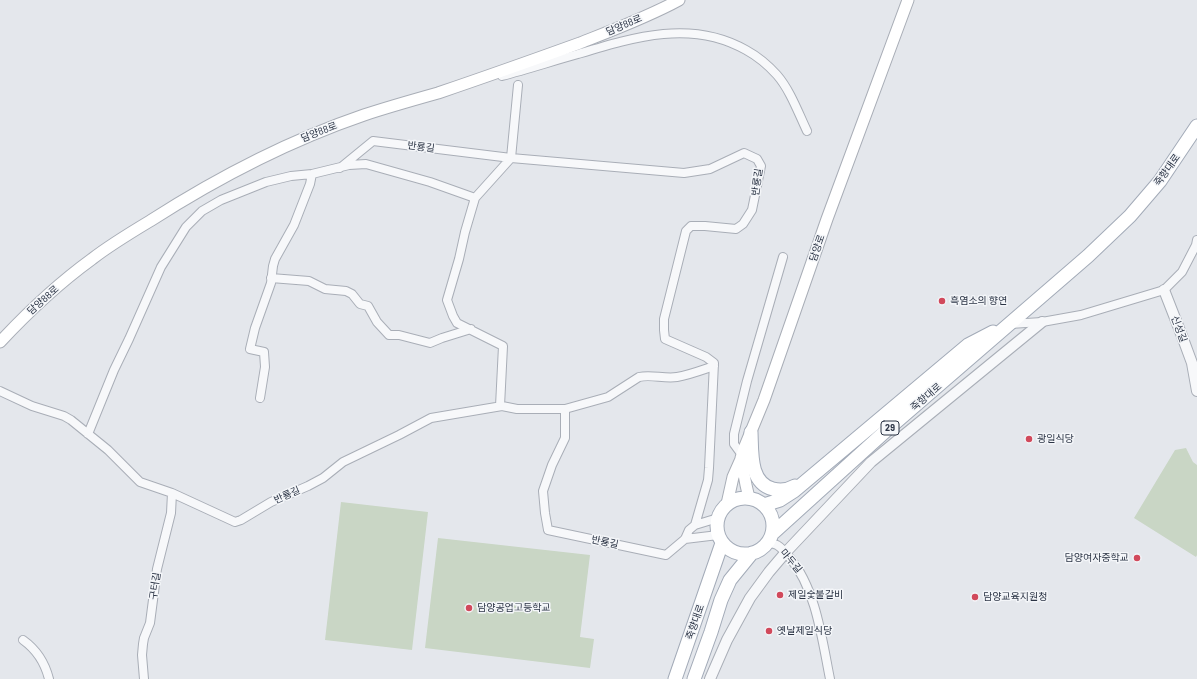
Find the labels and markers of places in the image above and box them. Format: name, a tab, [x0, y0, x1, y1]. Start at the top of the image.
place label: 흑염소의 향연	[950, 295, 1007, 307]
marker: 흑염소의 향연	[937, 296, 947, 306]
place label: 광일식당	[1037, 433, 1074, 445]
marker: 광일식당	[1024, 434, 1034, 444]
place label: 담양여자중학교	[1065, 552, 1129, 564]
marker: 담양여자중학교	[1132, 553, 1142, 563]
place label: 제일숯불갈비	[788, 589, 843, 601]
marker: 제일숯불갈비	[775, 590, 785, 600]
place label: 담양교육지원청	[983, 591, 1047, 603]
marker: 담양교육지원청	[970, 592, 980, 602]
place label: 담양공업고등학교	[477, 602, 551, 614]
marker: 담양공업고등학교	[464, 603, 474, 613]
place label: 옛날제일식당	[777, 625, 832, 637]
marker: 옛날제일식당	[764, 626, 774, 636]

